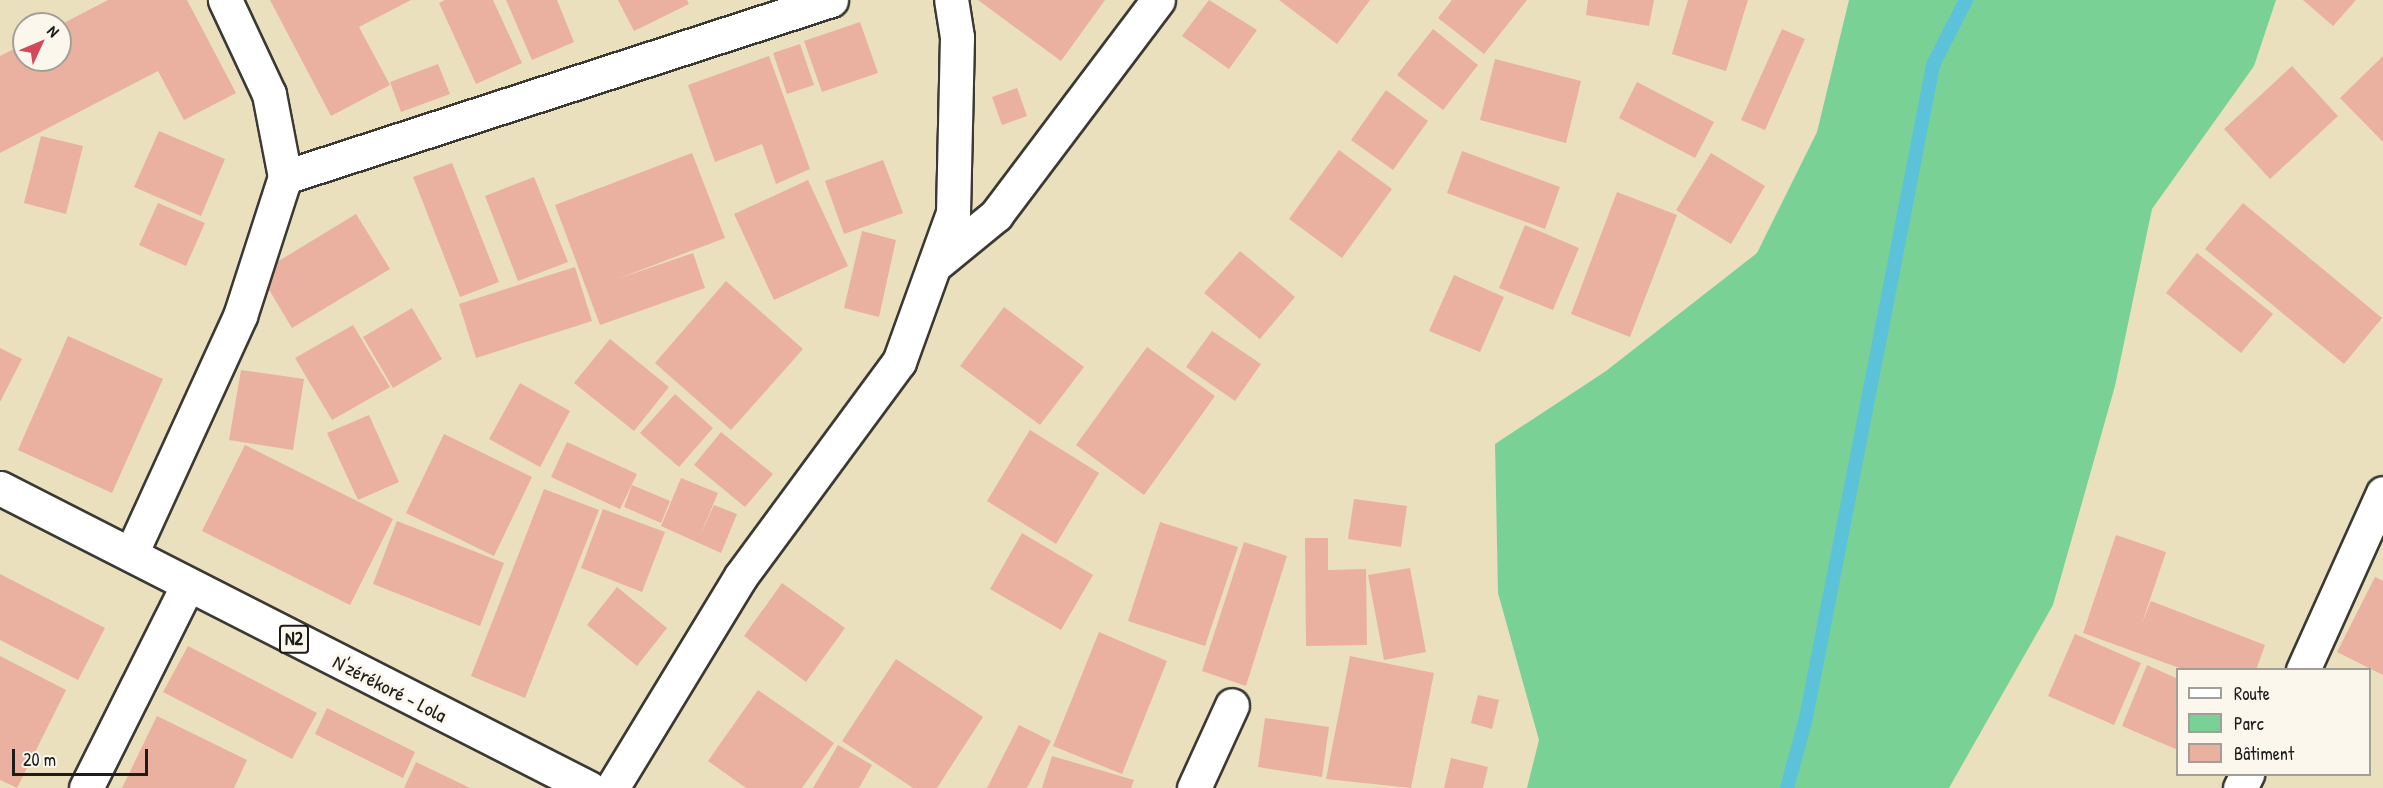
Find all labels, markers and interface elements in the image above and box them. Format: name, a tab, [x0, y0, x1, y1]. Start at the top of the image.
north arrow	[12, 12, 72, 72]
text: N	[43, 20, 64, 42]
road number: N2	[279, 624, 309, 654]
street label: N'zérékoré - Lola	[329, 649, 451, 727]
legend	[2176, 668, 2371, 776]
text: Route	[2234, 681, 2270, 706]
text: Parc	[2234, 711, 2264, 736]
scale bar	[15, 737, 152, 775]
text: Bâtiment	[2234, 741, 2294, 766]
text: 20 m	[23, 747, 56, 772]

